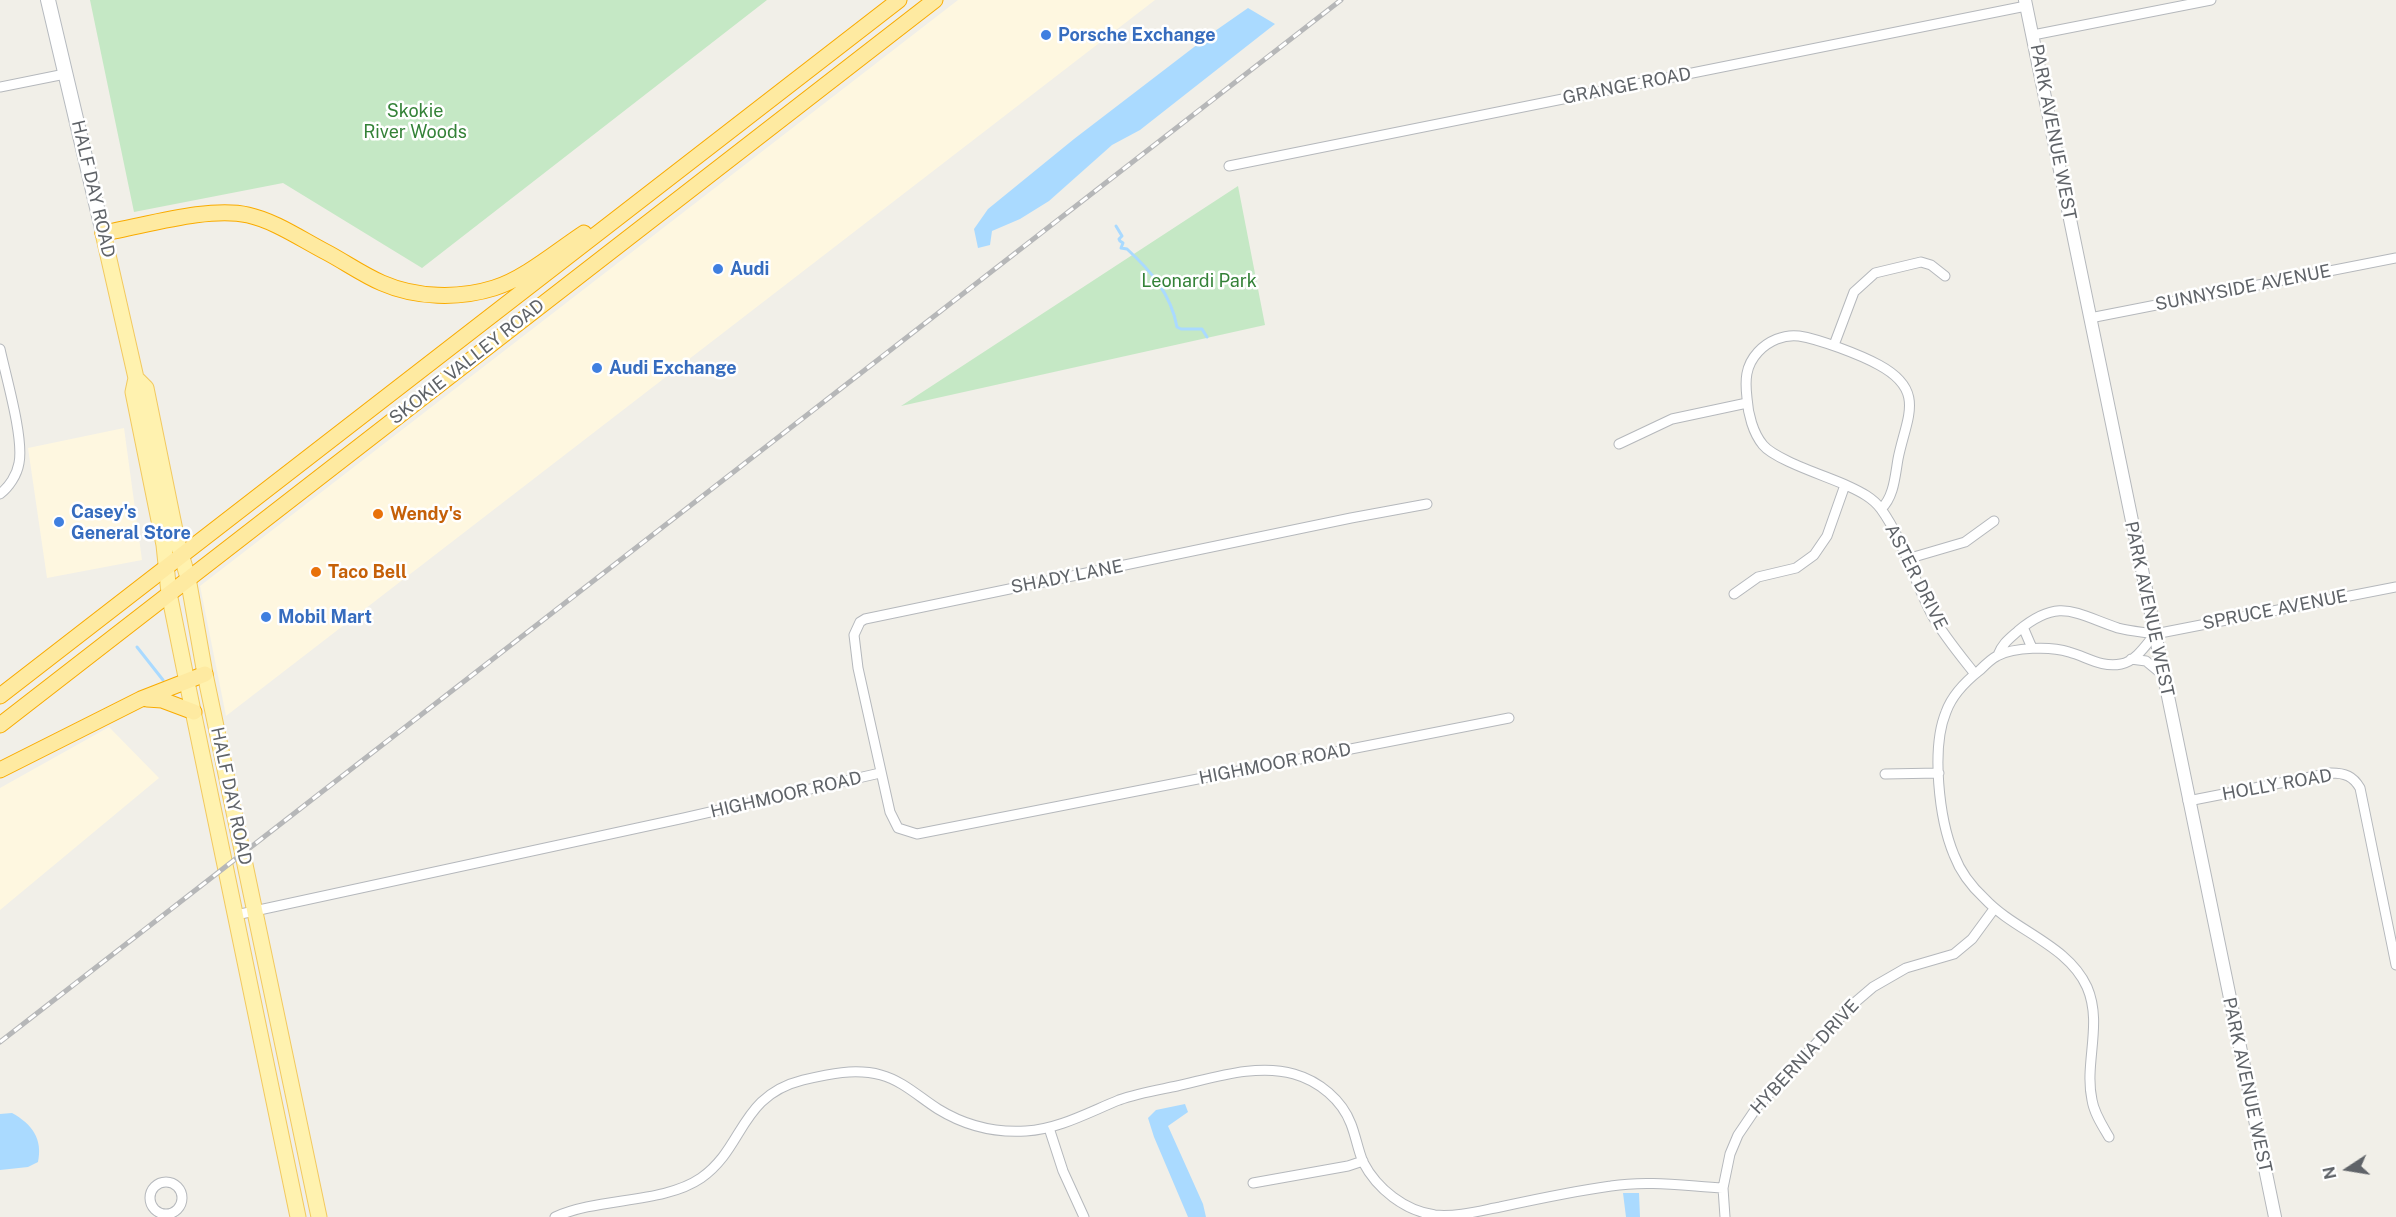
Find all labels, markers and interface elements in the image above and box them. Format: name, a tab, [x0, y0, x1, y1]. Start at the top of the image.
place label: Porsche Exchange	[1058, 24, 1216, 46]
marker: Porsche Exchange	[1039, 28, 1053, 42]
street label: PARK AVENUE WEST	[2025, 42, 2081, 222]
street label: GRANGE ROAD	[1561, 63, 1693, 109]
park label: Skokie River Woods	[363, 100, 467, 142]
street label: HALF DAY ROAD	[67, 118, 119, 260]
place label: Audi	[730, 258, 769, 280]
street label: SUNNYSIDE AVENUE	[2153, 260, 2333, 316]
marker: Audi	[711, 262, 725, 276]
park label: Leonardi Park	[1141, 270, 1257, 292]
street label: SKOKIE VALLEY ROAD	[385, 295, 549, 429]
place label: Audi Exchange	[609, 357, 737, 379]
marker: Audi Exchange	[590, 361, 604, 375]
place label: Casey's General Store	[71, 501, 191, 544]
place label: Wendy's	[390, 503, 462, 525]
marker: Wendy's	[371, 507, 385, 521]
marker: Casey's General Store	[52, 515, 66, 529]
street label: PARK AVENUE WEST	[2120, 519, 2178, 699]
street label: ASTER DRIVE	[1880, 520, 1952, 634]
street label: SHADY LANE	[1009, 556, 1125, 598]
place label: Taco Bell	[328, 561, 407, 583]
marker: Taco Bell	[309, 565, 323, 579]
street label: SPRUCE AVENUE	[2201, 585, 2349, 635]
place label: Mobil Mart	[278, 606, 372, 628]
marker: Mobil Mart	[259, 610, 273, 624]
street label: HALF DAY ROAD	[206, 725, 256, 867]
street label: HIGHMOOR ROAD	[1197, 739, 1353, 789]
street label: HOLLY ROAD	[2220, 765, 2334, 805]
street label: HIGHMOOR ROAD	[708, 767, 864, 823]
street label: HYBERNIA DRIVE	[1746, 995, 1864, 1119]
street label: PARK AVENUE WEST	[2218, 995, 2276, 1175]
north arrow	[2318, 1139, 2378, 1199]
text: N	[2319, 1165, 2340, 1181]

